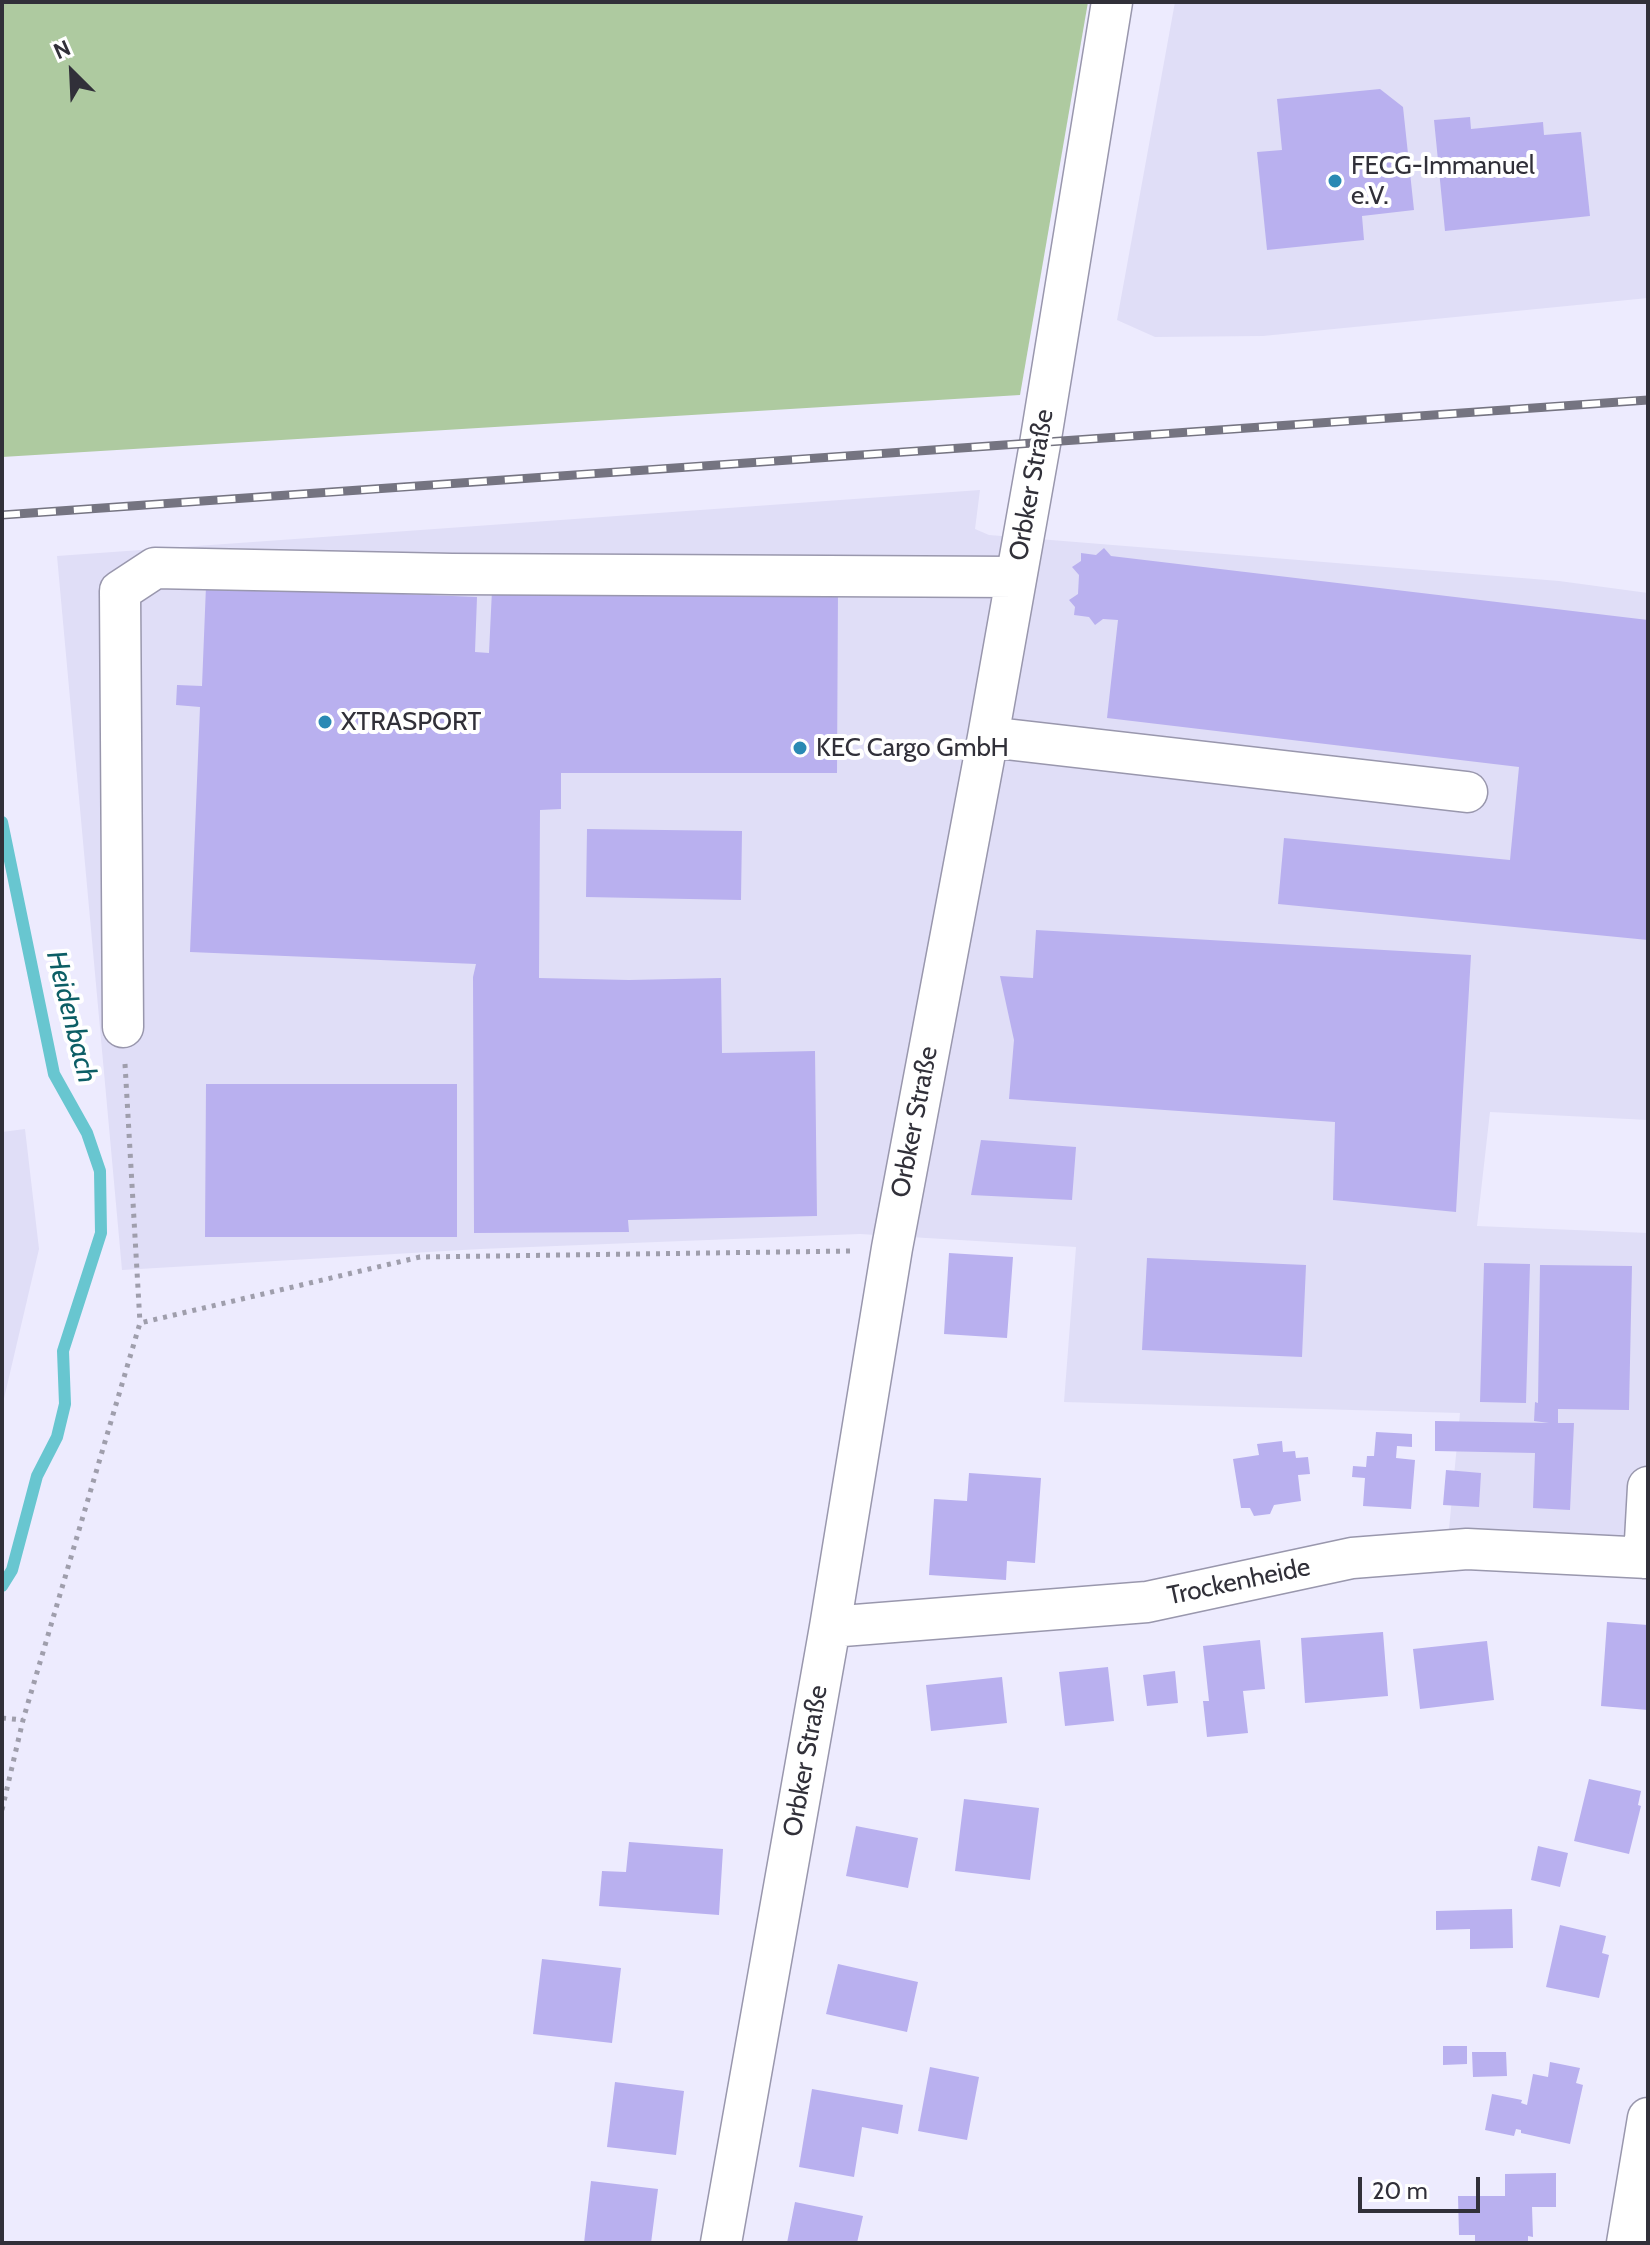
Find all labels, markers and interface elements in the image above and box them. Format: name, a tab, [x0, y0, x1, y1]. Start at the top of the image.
north arrow	[32, 32, 112, 112]
text: N	[49, 34, 75, 65]
place label: FECG-Immanuel e.V.	[1351, 150, 1535, 212]
marker: FECG-Immanuel e.V.	[1326, 172, 1344, 190]
street label: Orbker Straße	[1003, 407, 1061, 563]
place label: XTRASPORT	[341, 706, 481, 738]
marker: XTRASPORT	[316, 713, 334, 731]
place label: KEC Cargo GmbH	[816, 732, 1009, 764]
marker: KEC Cargo GmbH	[791, 739, 809, 757]
water label: Heidenbach	[38, 947, 104, 1087]
street label: Orbker Straße	[885, 1044, 945, 1200]
street label: Trockenheide	[1165, 1552, 1313, 1612]
street label: Orbker Straße	[777, 1683, 835, 1839]
scale bar	[1362, 2161, 1484, 2211]
text: 20 m	[1372, 2176, 1428, 2205]

